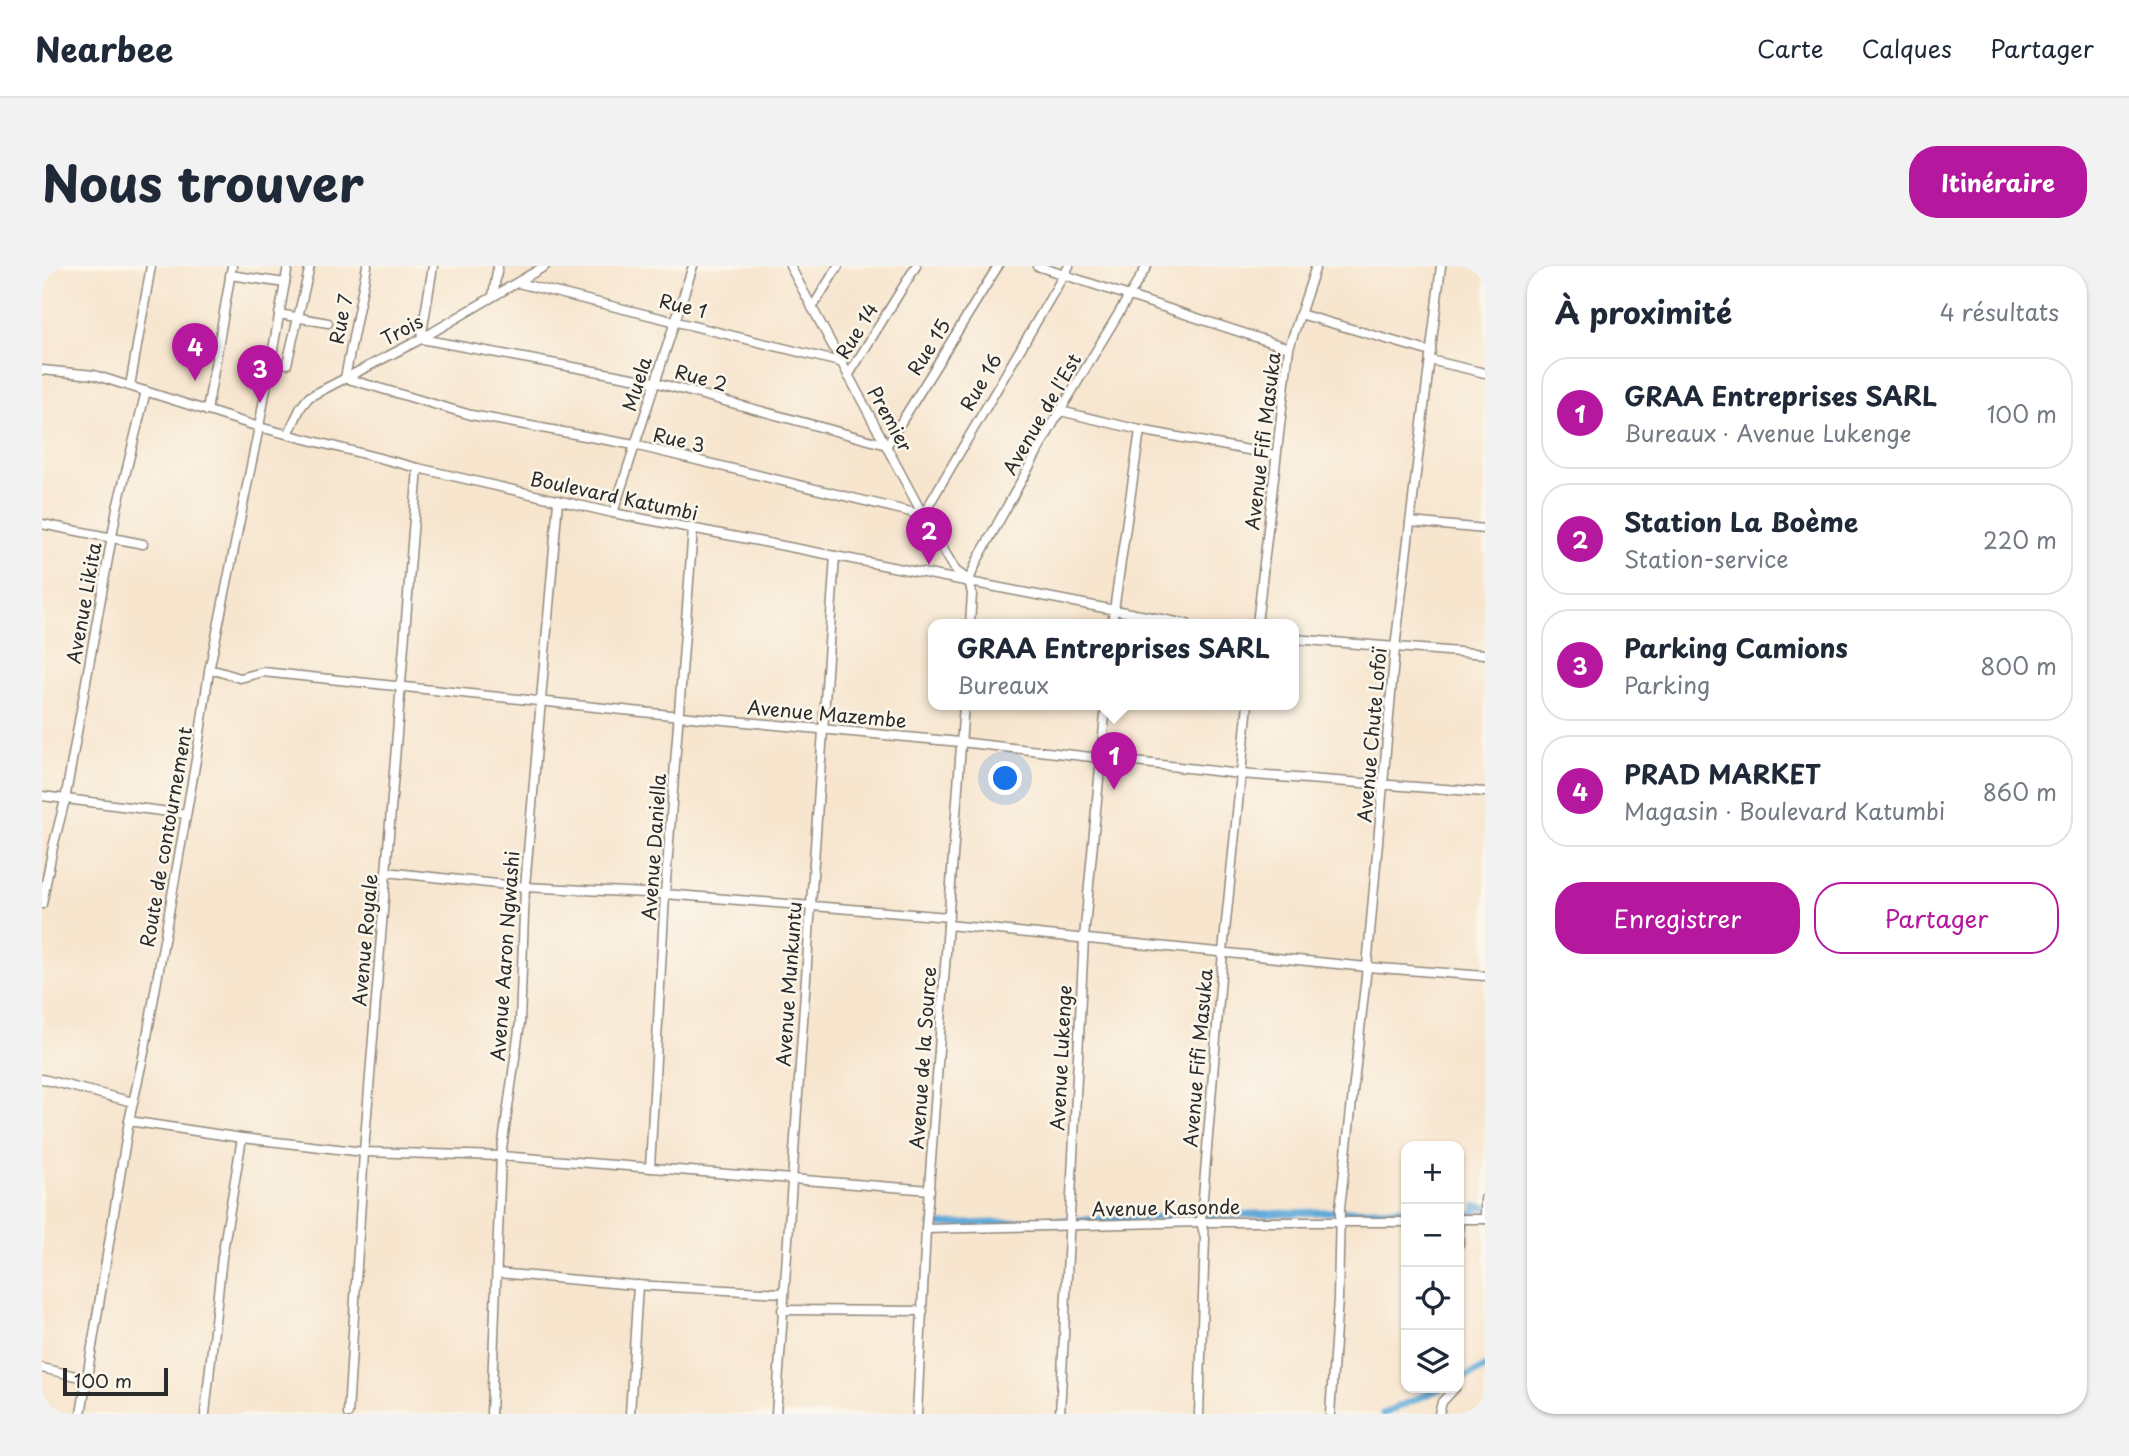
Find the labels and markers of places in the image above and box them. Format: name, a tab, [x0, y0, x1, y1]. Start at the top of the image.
pin: 4	[172, 323, 218, 381]
pin: 3	[237, 345, 283, 403]
pin: 2	[906, 507, 952, 565]
pin: 1	[1091, 732, 1137, 790]

